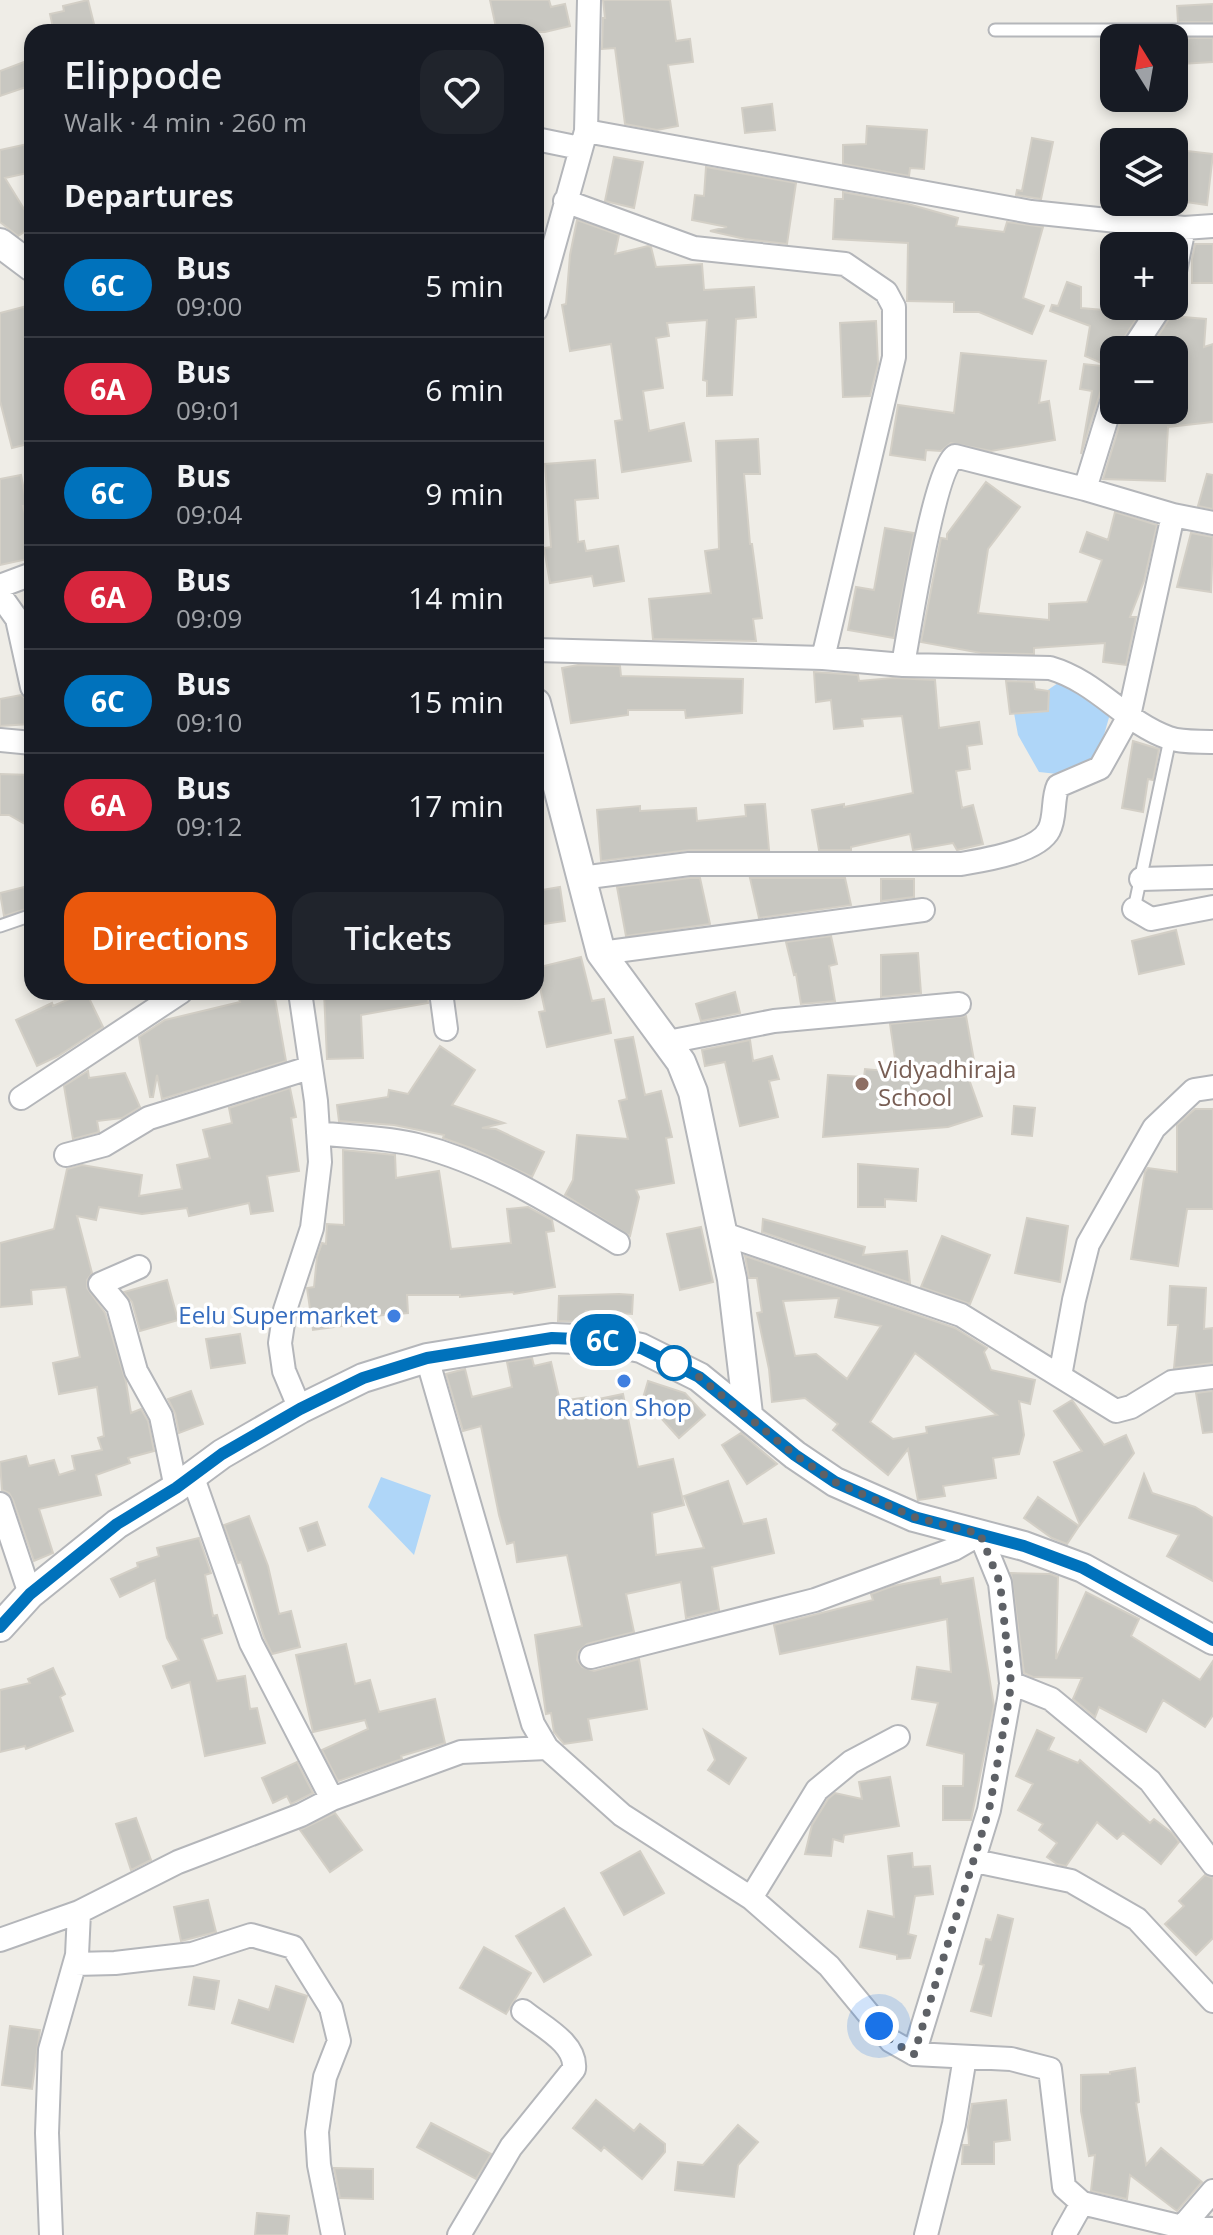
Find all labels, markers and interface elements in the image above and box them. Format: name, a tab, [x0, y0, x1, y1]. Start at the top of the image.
north arrow	[1100, 24, 1188, 112]
map controls	[1100, 24, 1188, 424]
text: Elippode	[64, 48, 222, 100]
button: heart	[420, 50, 504, 134]
text: Walk · 4 min · 260 m	[64, 104, 307, 140]
button: layers	[1100, 128, 1188, 216]
text: Departures	[64, 175, 234, 216]
button: +	[1100, 232, 1188, 320]
text: Bus	[176, 247, 231, 288]
text: 5 min	[425, 265, 504, 306]
text: 6C	[91, 266, 125, 304]
text: 09:00	[176, 288, 242, 324]
button: −	[1100, 336, 1188, 424]
text: Bus	[176, 351, 231, 392]
text: 6 min	[425, 369, 504, 410]
text: 6A	[90, 370, 126, 408]
text: 09:01	[176, 392, 242, 428]
text: Bus	[176, 455, 231, 496]
text: 9 min	[425, 473, 504, 514]
text: 6C	[91, 474, 125, 512]
text: 09:04	[176, 496, 242, 532]
text: Bus	[176, 559, 231, 600]
text: 14 min	[408, 577, 504, 618]
text: 6A	[90, 578, 126, 616]
text: 09:09	[176, 600, 242, 636]
text: Bus	[176, 663, 231, 704]
text: 15 min	[408, 681, 504, 722]
text: 6C	[91, 682, 125, 720]
text: 09:10	[176, 704, 242, 740]
text: Bus	[176, 767, 231, 808]
text: 17 min	[408, 785, 504, 826]
text: 6A	[90, 786, 126, 824]
text: 09:12	[176, 808, 242, 844]
button: Directions	[64, 892, 276, 984]
button: Tickets	[292, 892, 504, 984]
place label: Vidyadhiraja School	[878, 1052, 1016, 1113]
marker: Vidyadhiraja School	[853, 1075, 871, 1093]
place label: Eelu Supermarket	[178, 1298, 378, 1331]
marker: Eelu Supermarket	[385, 1307, 403, 1325]
line badge: 6C	[567, 1314, 639, 1366]
text: 6C	[586, 1321, 620, 1359]
unlabelled marker	[657, 1346, 691, 1380]
marker: Ration Shop	[615, 1372, 633, 1390]
place label: Ration Shop	[556, 1390, 692, 1423]
your location	[859, 2006, 899, 2046]

